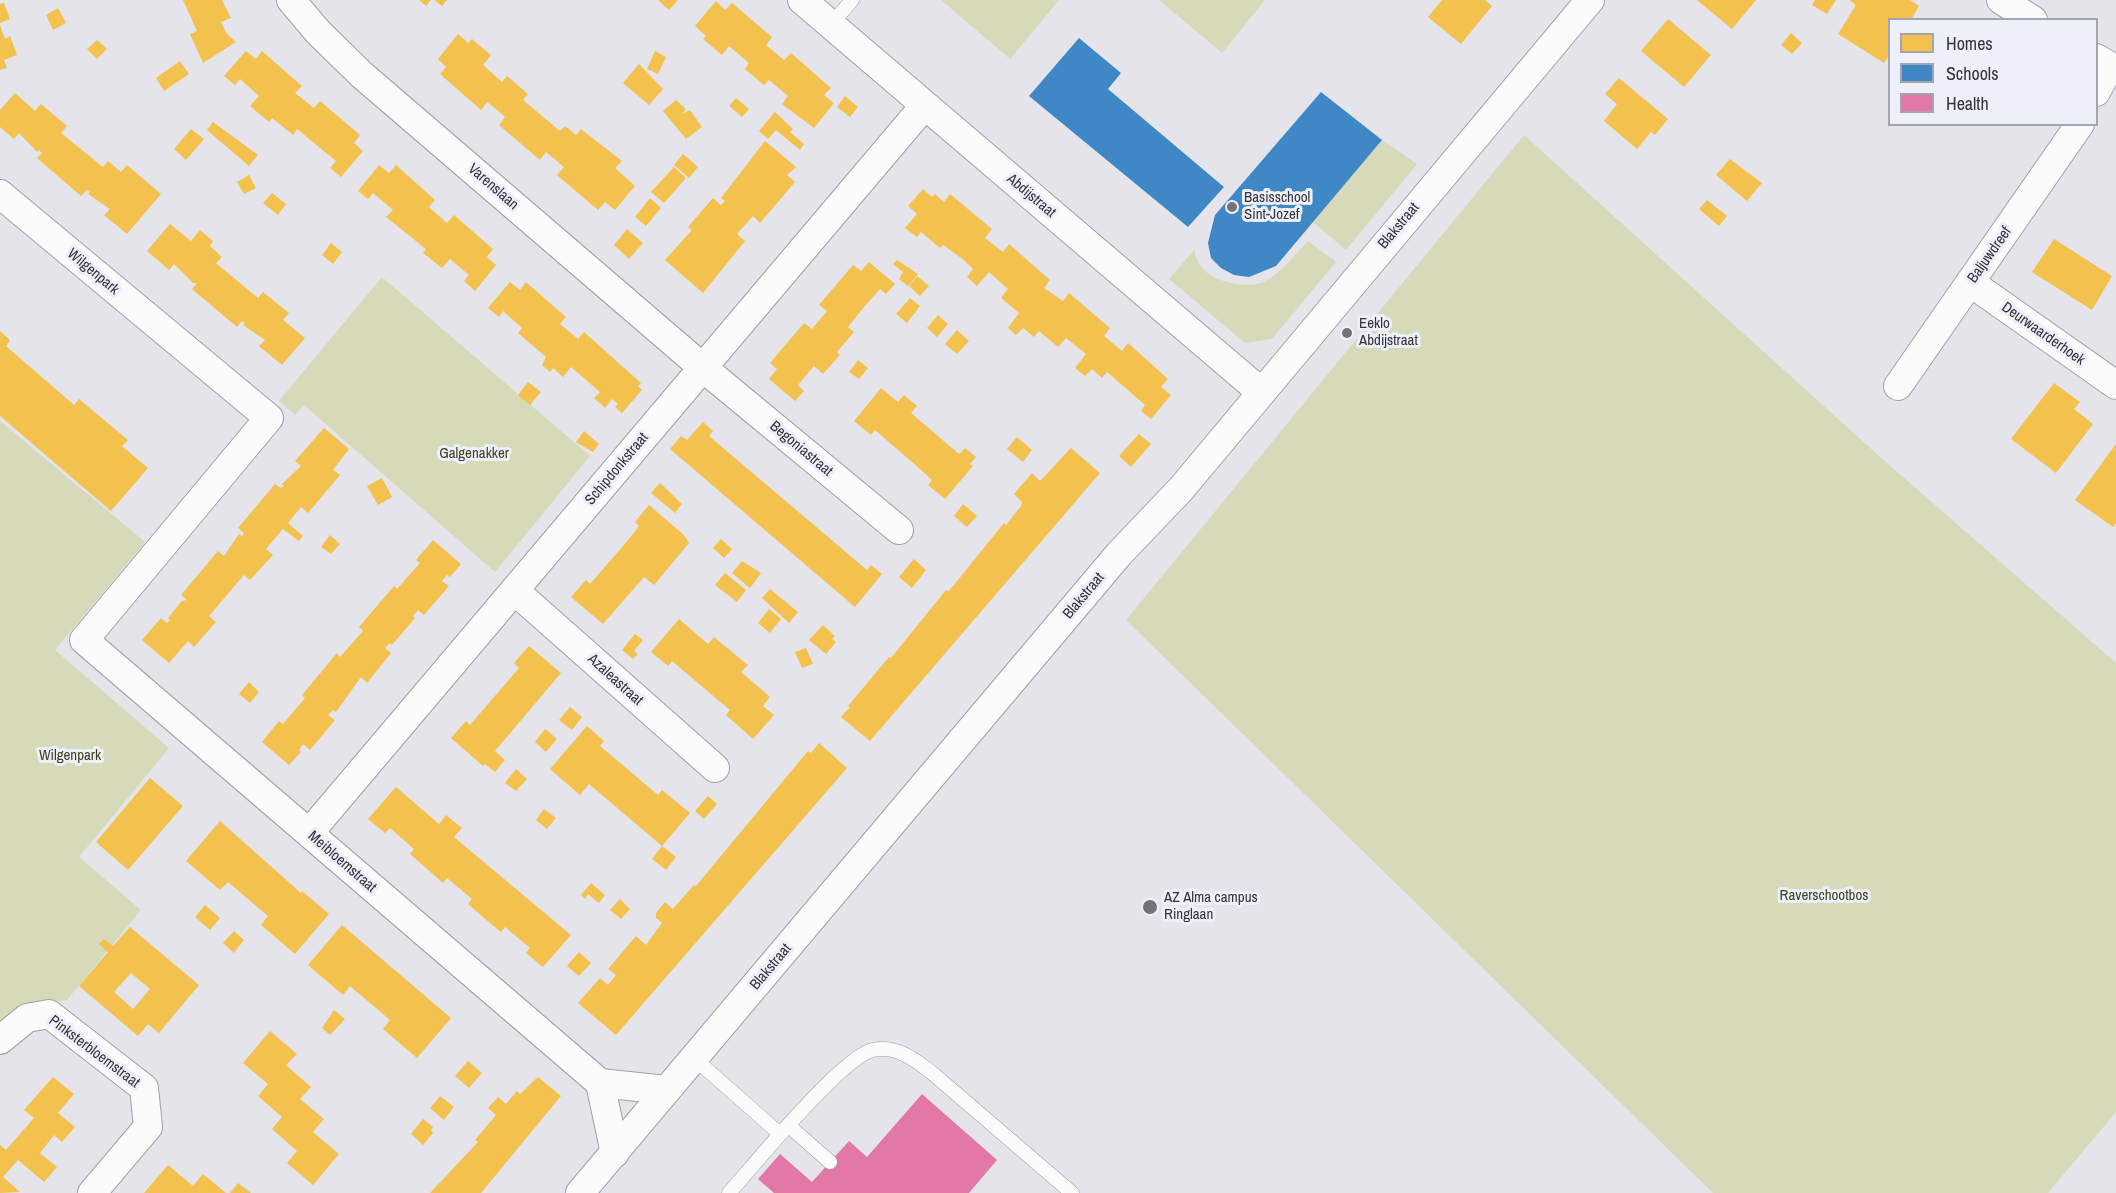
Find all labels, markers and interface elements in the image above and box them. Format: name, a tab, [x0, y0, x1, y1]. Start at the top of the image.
legend	[1888, 18, 2098, 126]
text: Homes	[1946, 31, 1993, 56]
text: Schools	[1946, 61, 1999, 86]
text: Health	[1946, 91, 1989, 116]
street label: Varenslaan	[464, 160, 522, 214]
street label: Abdijstraat	[1003, 170, 1059, 222]
place label: Basisschool Sint-Jozef	[1244, 189, 1310, 224]
street label: Blakstraat	[1375, 199, 1423, 253]
marker: Basisschool Sint-Jozef	[1225, 200, 1239, 214]
street label: Baljuwdreef	[1964, 224, 2016, 286]
street label: Wilgenpark	[63, 245, 123, 299]
street label: Deurwaarderhoek	[1998, 299, 2088, 369]
place label: Eeklo Abdijstraat	[1359, 315, 1418, 350]
marker: Eeklo Abdijstraat	[1340, 326, 1354, 340]
street label: Begoniastraat	[766, 417, 836, 481]
street label: Schipdonkstraat	[582, 429, 652, 509]
park label: Galgenakker	[439, 445, 509, 463]
street label: Blakstraat	[1060, 569, 1108, 623]
street label: Azaleastraat	[584, 650, 646, 710]
park label: Wilgenpark	[39, 747, 101, 765]
street label: Meibloemstraat	[304, 827, 380, 897]
park label: Raverschootbos	[1780, 887, 1868, 905]
place label: AZ Alma campus Ringlaan	[1164, 889, 1258, 924]
marker: AZ Alma campus Ringlaan	[1141, 898, 1159, 916]
street label: Blakstraat	[747, 940, 795, 994]
street label: Pinksterbloemstraat	[45, 1012, 143, 1092]

